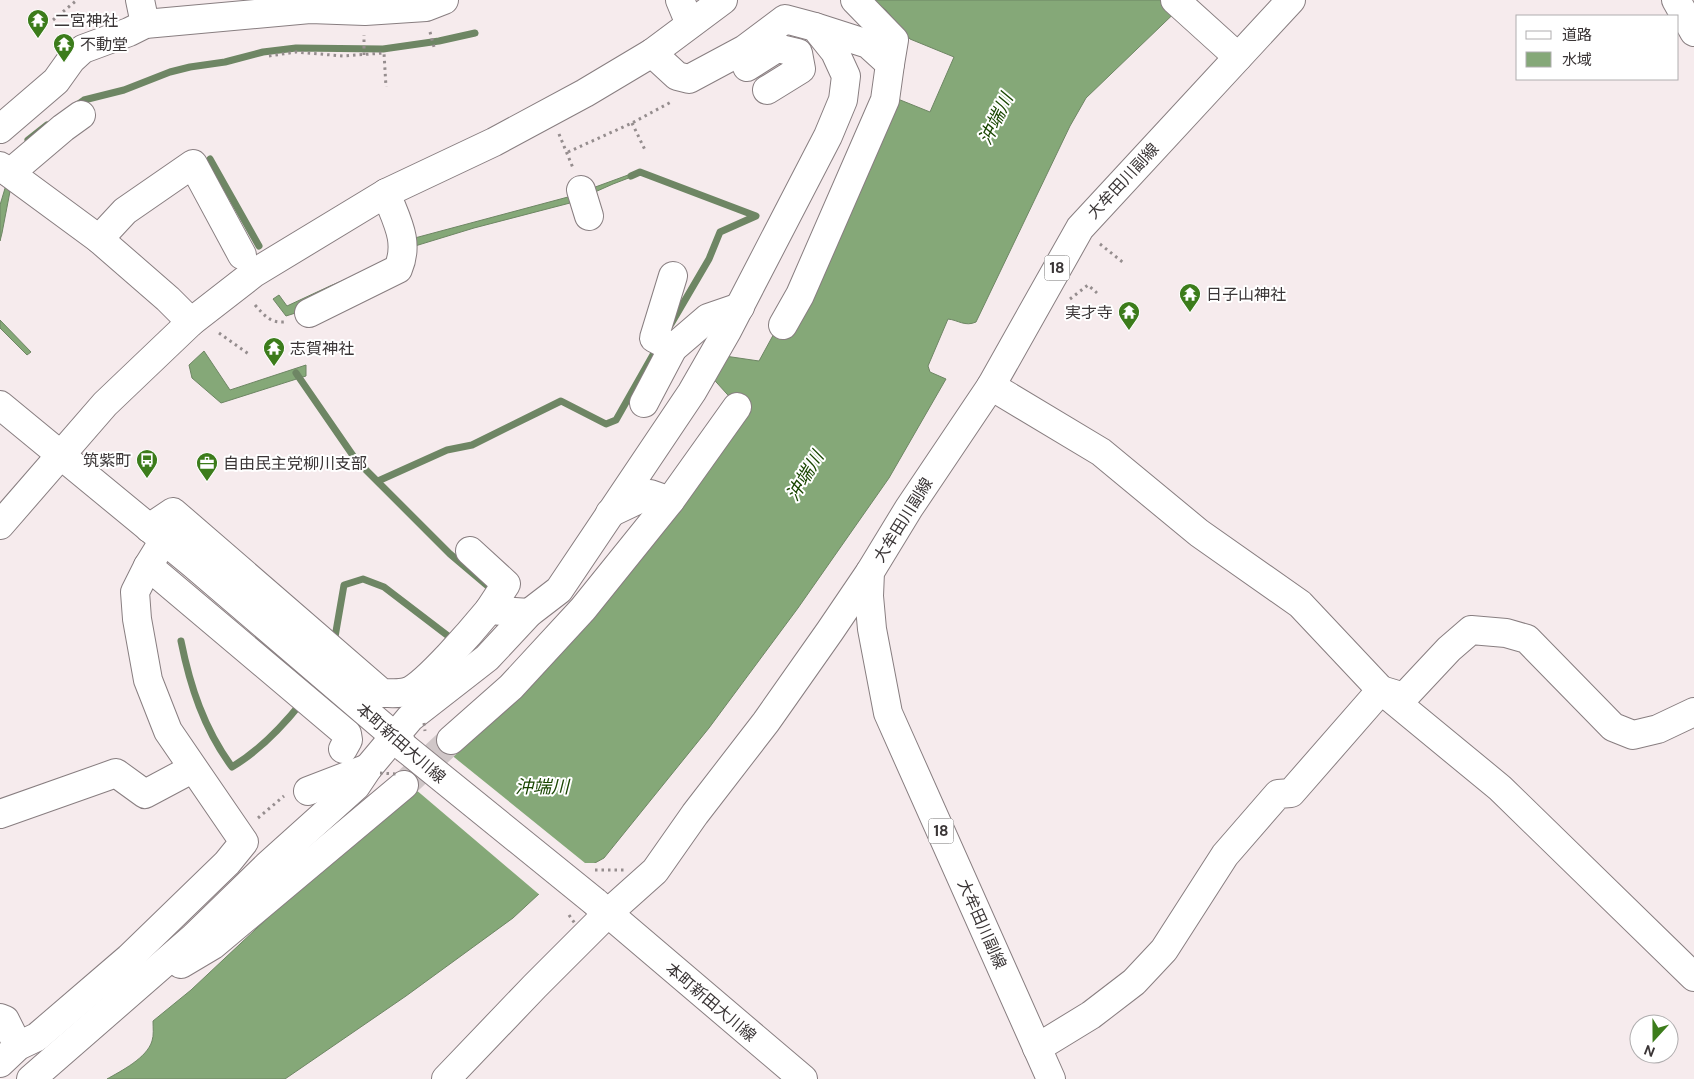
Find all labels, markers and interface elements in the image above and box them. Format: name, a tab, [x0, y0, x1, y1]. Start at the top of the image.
temple icon: 二宮神社	[26, 8, 50, 39]
place label: 二宮神社	[54, 10, 118, 31]
legend	[1516, 15, 1679, 80]
text: 道路	[1562, 25, 1592, 45]
temple icon: 不動堂	[52, 32, 76, 63]
place label: 不動堂	[80, 34, 128, 55]
text: 水域	[1562, 50, 1592, 70]
water label: 沖端川	[973, 88, 1019, 149]
street label: 大牟田川副線	[1083, 139, 1163, 223]
road number: 18	[1044, 256, 1070, 280]
temple icon: 日子山神社	[1178, 282, 1202, 313]
place label: 日子山神社	[1206, 284, 1286, 305]
temple icon: 実才寺	[1117, 300, 1141, 331]
place label: 実才寺	[1065, 302, 1113, 323]
temple icon: 志賀神社	[262, 336, 286, 367]
place label: 志賀神社	[290, 338, 354, 359]
water label: 沖端川	[781, 445, 830, 505]
bus stop icon: 筑紫町	[135, 448, 159, 479]
place label: 筑紫町	[83, 450, 131, 471]
office icon: 自由民主党柳川支部	[195, 451, 219, 482]
place label: 自由民主党柳川支部	[223, 453, 367, 474]
street label: 大牟田川副線	[869, 474, 937, 566]
street label: 本町新田大川線	[352, 698, 450, 788]
water label: 沖端川	[515, 775, 571, 799]
road number: 18	[928, 818, 954, 844]
street label: 大牟田川副線	[953, 876, 1011, 972]
street label: 本町新田大川線	[661, 958, 761, 1046]
north arrow	[1629, 1014, 1679, 1064]
text: N	[1641, 1041, 1657, 1061]

